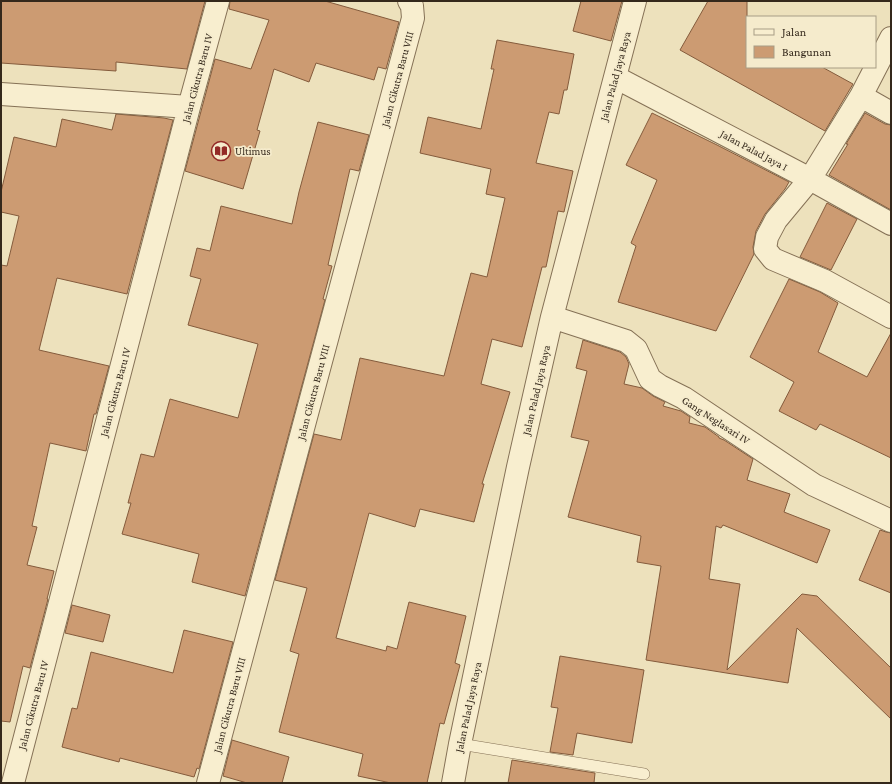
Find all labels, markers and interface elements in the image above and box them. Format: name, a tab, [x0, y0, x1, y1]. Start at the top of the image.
legend	[746, 16, 876, 68]
text: Jalan	[781, 25, 807, 39]
street label: Jalan Cikutra Baru VIII	[378, 30, 416, 129]
street label: Jalan Palad Jaya Raya	[597, 30, 634, 123]
street label: Jalan Cikutra Baru IV	[179, 31, 216, 125]
text: Bangunan	[782, 45, 832, 59]
street label: Jalan Palad Jaya I	[717, 127, 790, 174]
library icon: Ultimus	[210, 140, 232, 162]
place label: Ultimus	[235, 145, 271, 157]
street label: Jalan Cikutra Baru VIII	[294, 343, 332, 442]
street label: Jalan Palad Jaya Raya	[520, 344, 553, 437]
street label: Jalan Cikutra Baru IV	[97, 345, 134, 439]
street label: Gang Neglasari IV	[679, 394, 753, 448]
street label: Jalan Cikutra Baru VIII	[210, 656, 248, 755]
street label: Jalan Cikutra Baru IV	[15, 658, 52, 752]
street label: Jalan Palad Jaya Raya	[452, 661, 484, 755]

